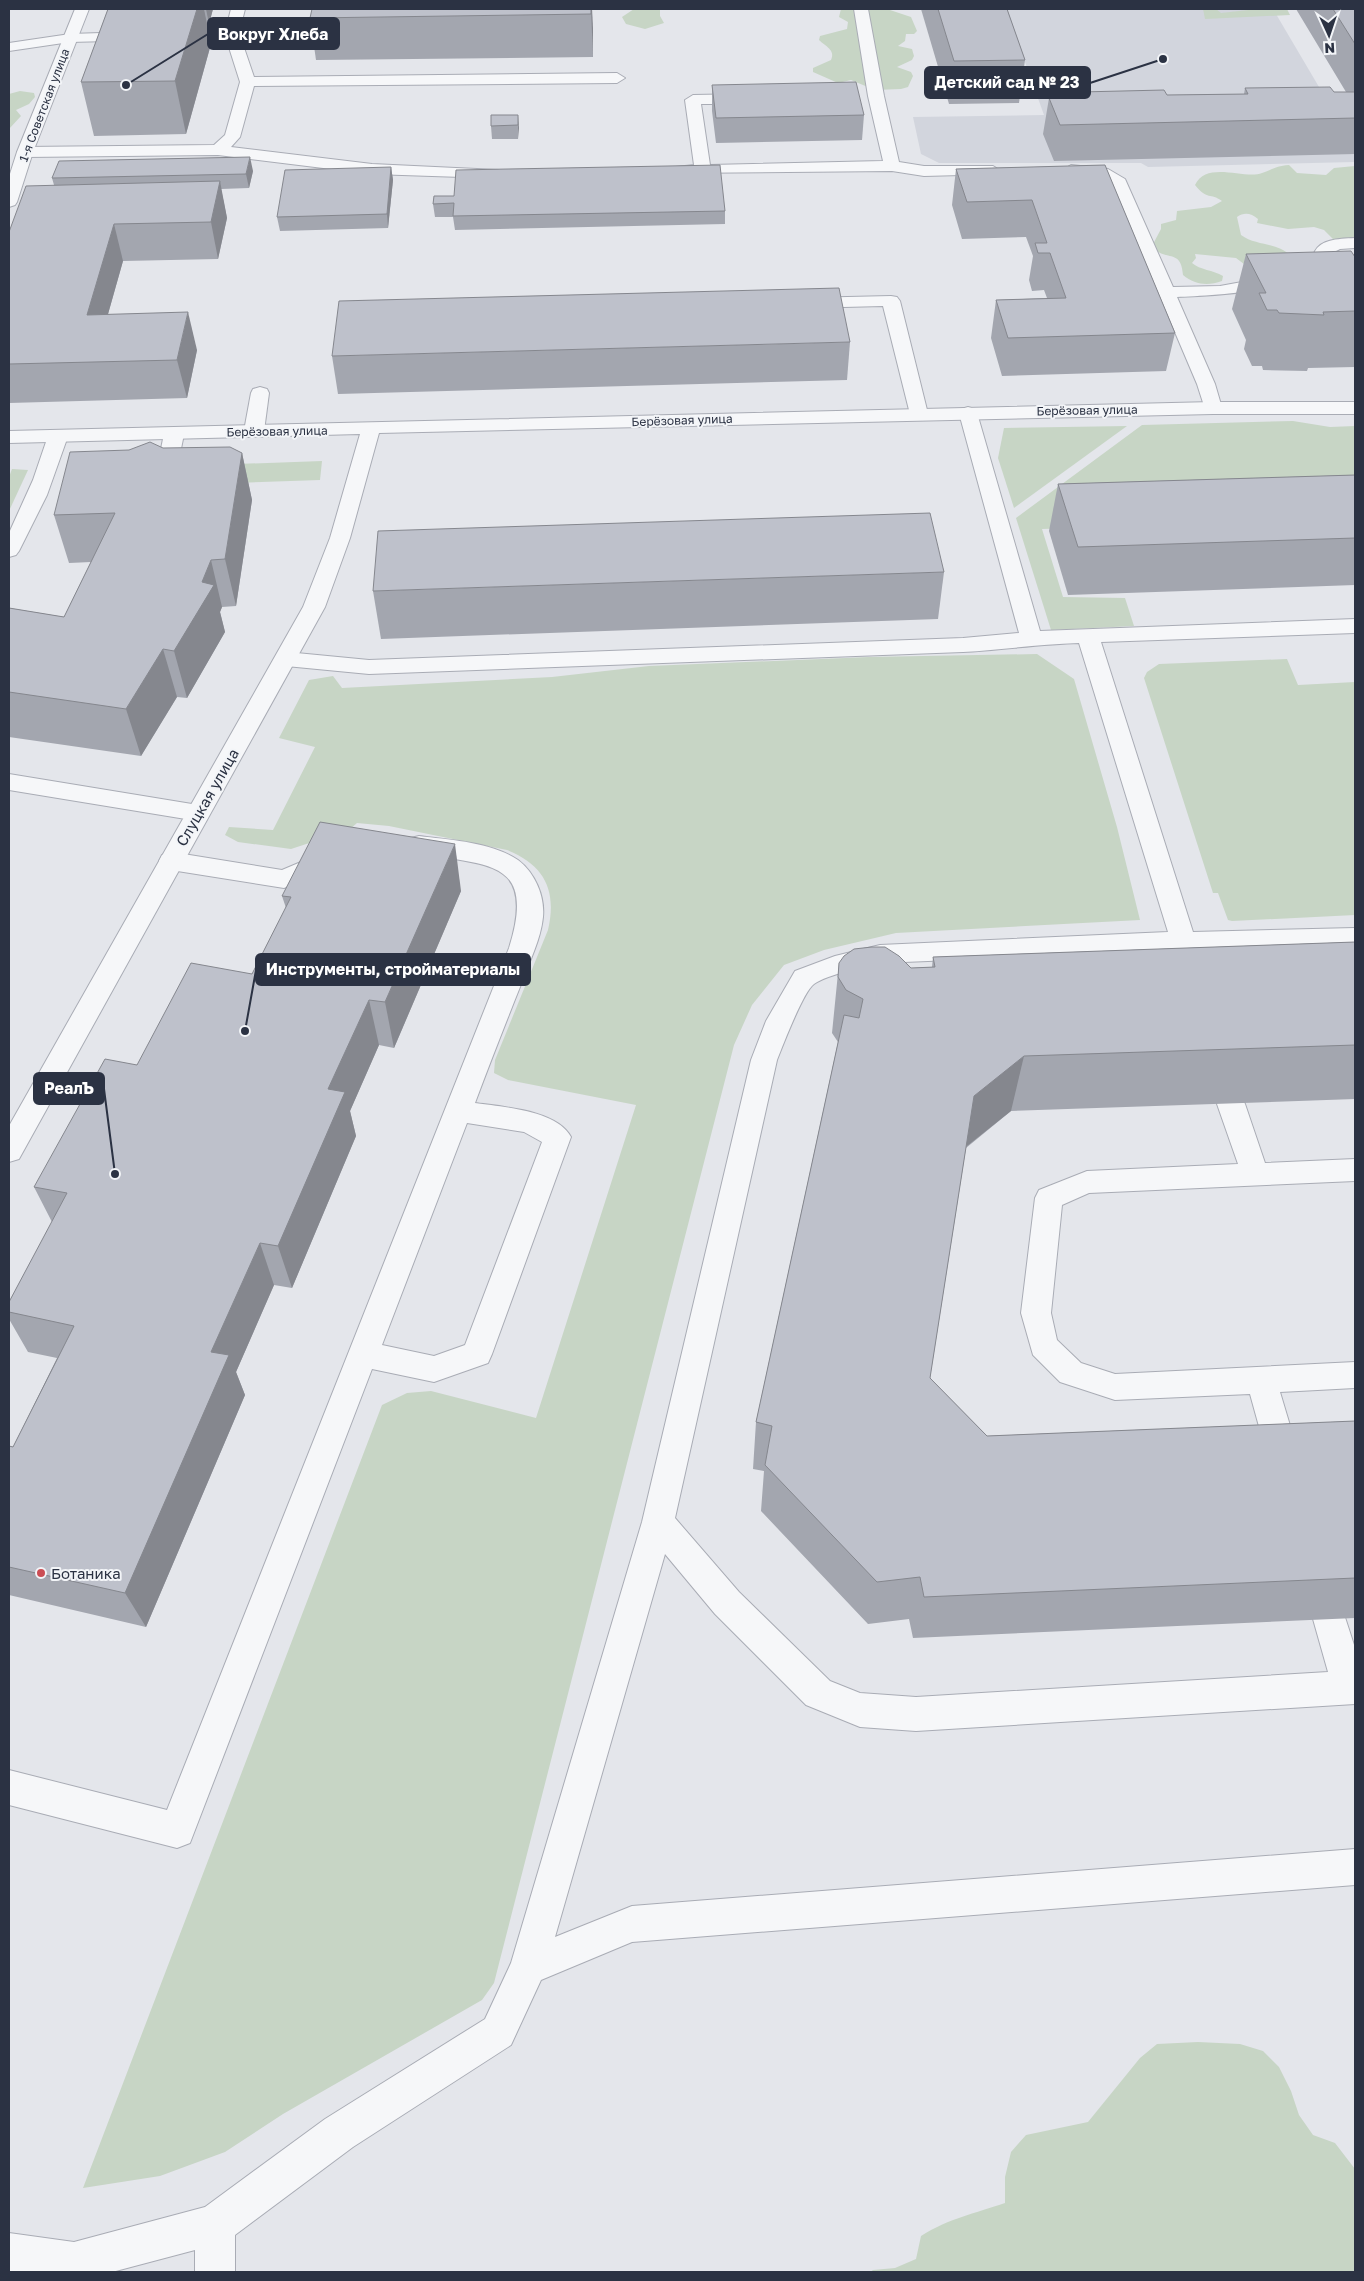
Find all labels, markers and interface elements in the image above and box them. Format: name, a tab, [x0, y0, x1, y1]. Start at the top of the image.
north arrow	[1304, 10, 1354, 60]
callout: Вокруг Хлеба	[208, 18, 339, 49]
text: Вокруг Хлеба	[218, 24, 328, 44]
text: N	[1324, 40, 1335, 57]
street label: 1-я Советская улица	[15, 46, 73, 164]
callout: Детский сад № 23	[925, 67, 1090, 98]
text: Детский сад № 23	[934, 72, 1080, 92]
street label: Берёзовая улица	[1036, 402, 1138, 418]
street label: Берёзовая улица	[631, 411, 733, 429]
street label: Берёзовая улица	[226, 423, 328, 439]
street label: Слуцкая улица	[172, 745, 242, 849]
callout: Инструменты, стройматериалы	[256, 954, 530, 985]
text: Инструменты, стройматериалы	[266, 959, 520, 979]
callout: РеалЪ	[34, 1073, 104, 1104]
text: РеалЪ	[44, 1078, 94, 1098]
place label: Ботаника	[51, 1564, 121, 1582]
marker: Ботаника	[35, 1567, 47, 1579]

